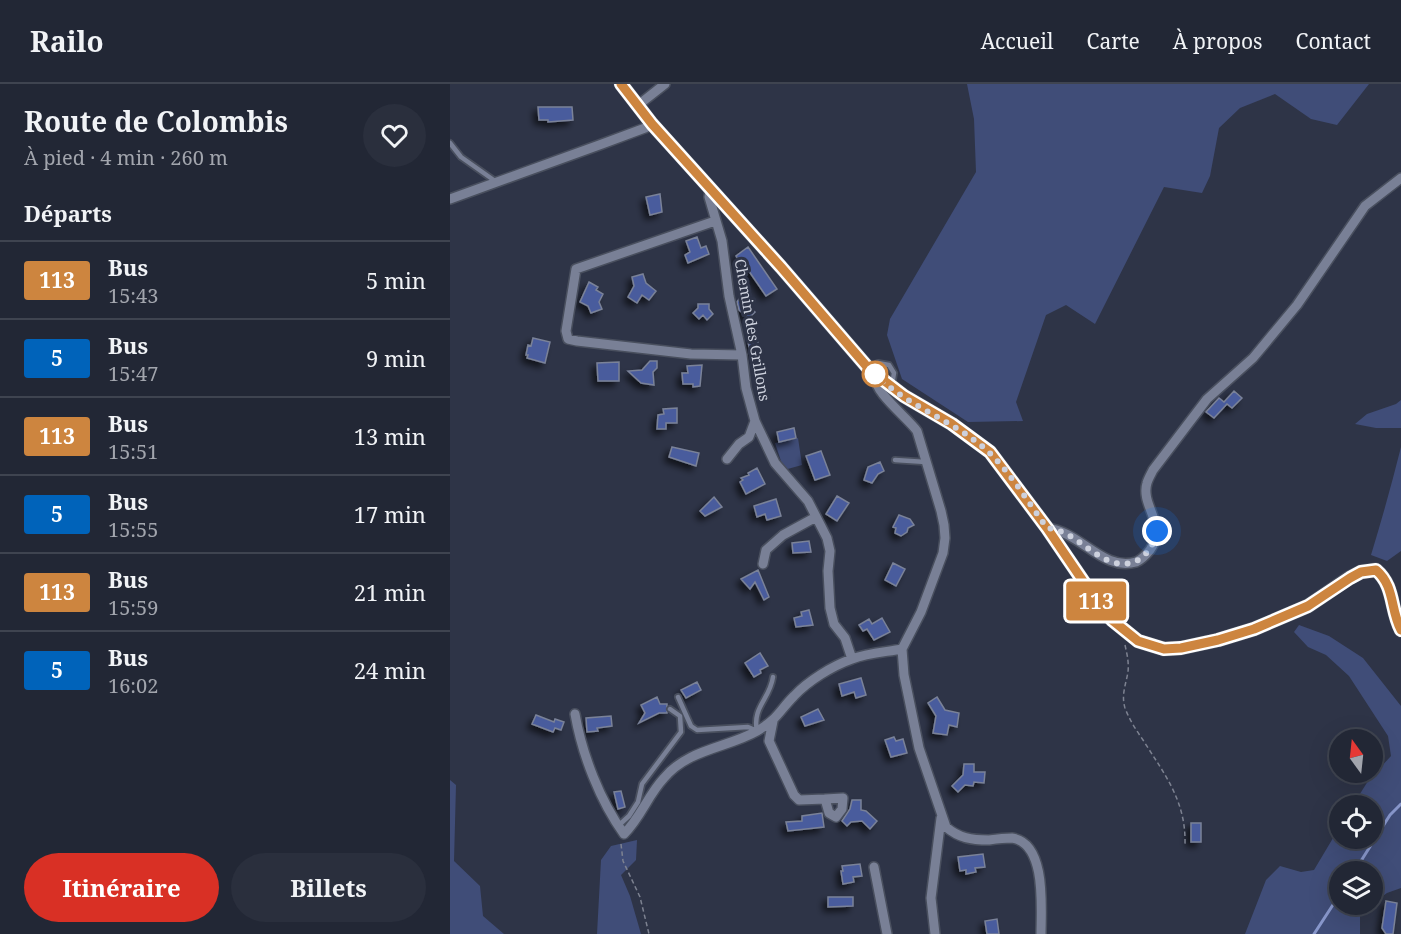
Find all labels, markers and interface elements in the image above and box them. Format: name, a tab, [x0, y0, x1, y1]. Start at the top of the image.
text: Railo	[30, 22, 104, 60]
text: Accueil	[981, 27, 1054, 55]
text: Carte	[1087, 27, 1140, 55]
text: À propos	[1173, 27, 1263, 55]
text: Contact	[1296, 27, 1371, 55]
text: Route de Colombis	[24, 102, 288, 140]
button: heart	[363, 104, 426, 167]
text: À pied · 4 min · 260 m	[24, 144, 228, 171]
text: Départs	[24, 198, 112, 228]
text: Bus	[108, 252, 148, 282]
street label: Chemin des Grillons	[731, 257, 775, 403]
text: 5 min	[366, 265, 426, 295]
text: 113	[39, 266, 75, 294]
text: 15:43	[108, 282, 158, 309]
text: Bus	[108, 330, 148, 360]
text: 9 min	[366, 343, 426, 373]
text: 5	[51, 344, 63, 372]
text: 15:47	[108, 360, 158, 387]
unlabelled marker	[862, 361, 888, 387]
text: Bus	[108, 408, 148, 438]
text: 13 min	[354, 421, 426, 451]
text: 113	[39, 422, 75, 450]
text: 15:51	[108, 438, 158, 465]
text: Bus	[108, 486, 148, 516]
text: 17 min	[354, 499, 426, 529]
text: 5	[51, 500, 63, 528]
text: 15:55	[108, 516, 158, 543]
your location	[1142, 516, 1172, 546]
text: Bus	[108, 564, 148, 594]
text: 21 min	[354, 577, 426, 607]
text: 113	[39, 578, 75, 606]
line badge: 113	[1062, 582, 1130, 620]
text: 113	[1078, 587, 1114, 615]
text: 15:59	[108, 594, 158, 621]
text: Bus	[108, 642, 148, 672]
text: 24 min	[354, 655, 426, 685]
text: 5	[51, 656, 63, 684]
text: 16:02	[108, 672, 158, 699]
north arrow	[1329, 729, 1383, 783]
map controls	[1329, 729, 1383, 915]
button: locate	[1329, 795, 1383, 849]
button: Itinéraire	[24, 853, 219, 922]
button: Billets	[231, 853, 426, 922]
button: layers	[1329, 861, 1383, 915]

